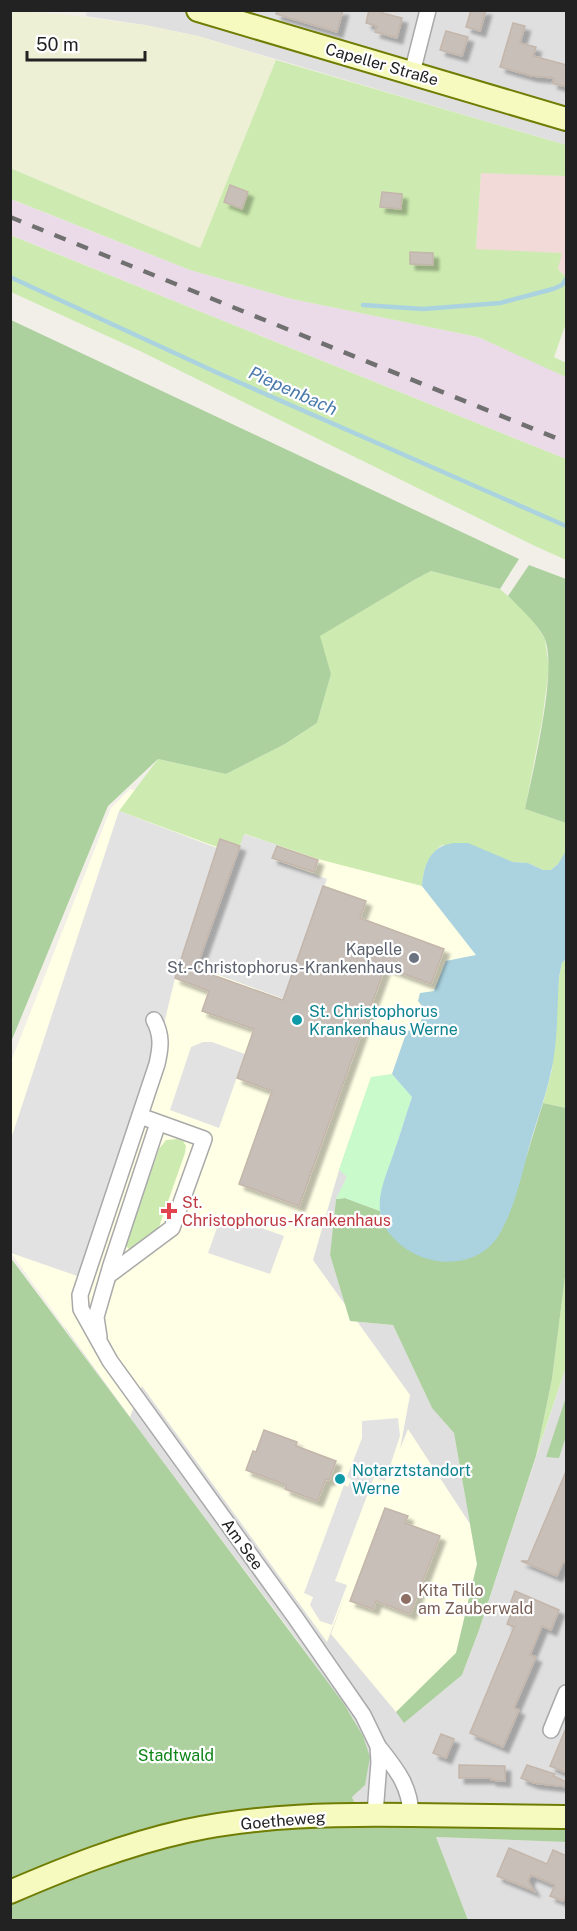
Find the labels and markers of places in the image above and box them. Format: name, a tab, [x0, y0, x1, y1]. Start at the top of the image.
place label: Kapelle St.-Christophorus-Krankenhaus	[167, 940, 402, 977]
marker: Kapelle St.-Christophorus-Krankenhaus	[407, 951, 421, 965]
place label: St. Christophorus Krankenhaus Werne	[309, 1002, 458, 1039]
marker: St. Christophorus Krankenhaus Werne	[290, 1013, 304, 1027]
place label: St. Christophorus-Krankenhaus	[182, 1193, 391, 1230]
marker: St. Christophorus-Krankenhaus	[160, 1202, 178, 1220]
place label: Notarztstandort Werne	[352, 1461, 471, 1498]
marker: Notarztstandort Werne	[333, 1472, 347, 1486]
place label: Kita Tillo am Zauberwald	[418, 1581, 533, 1618]
marker: Kita Tillo am Zauberwald	[399, 1592, 413, 1606]

